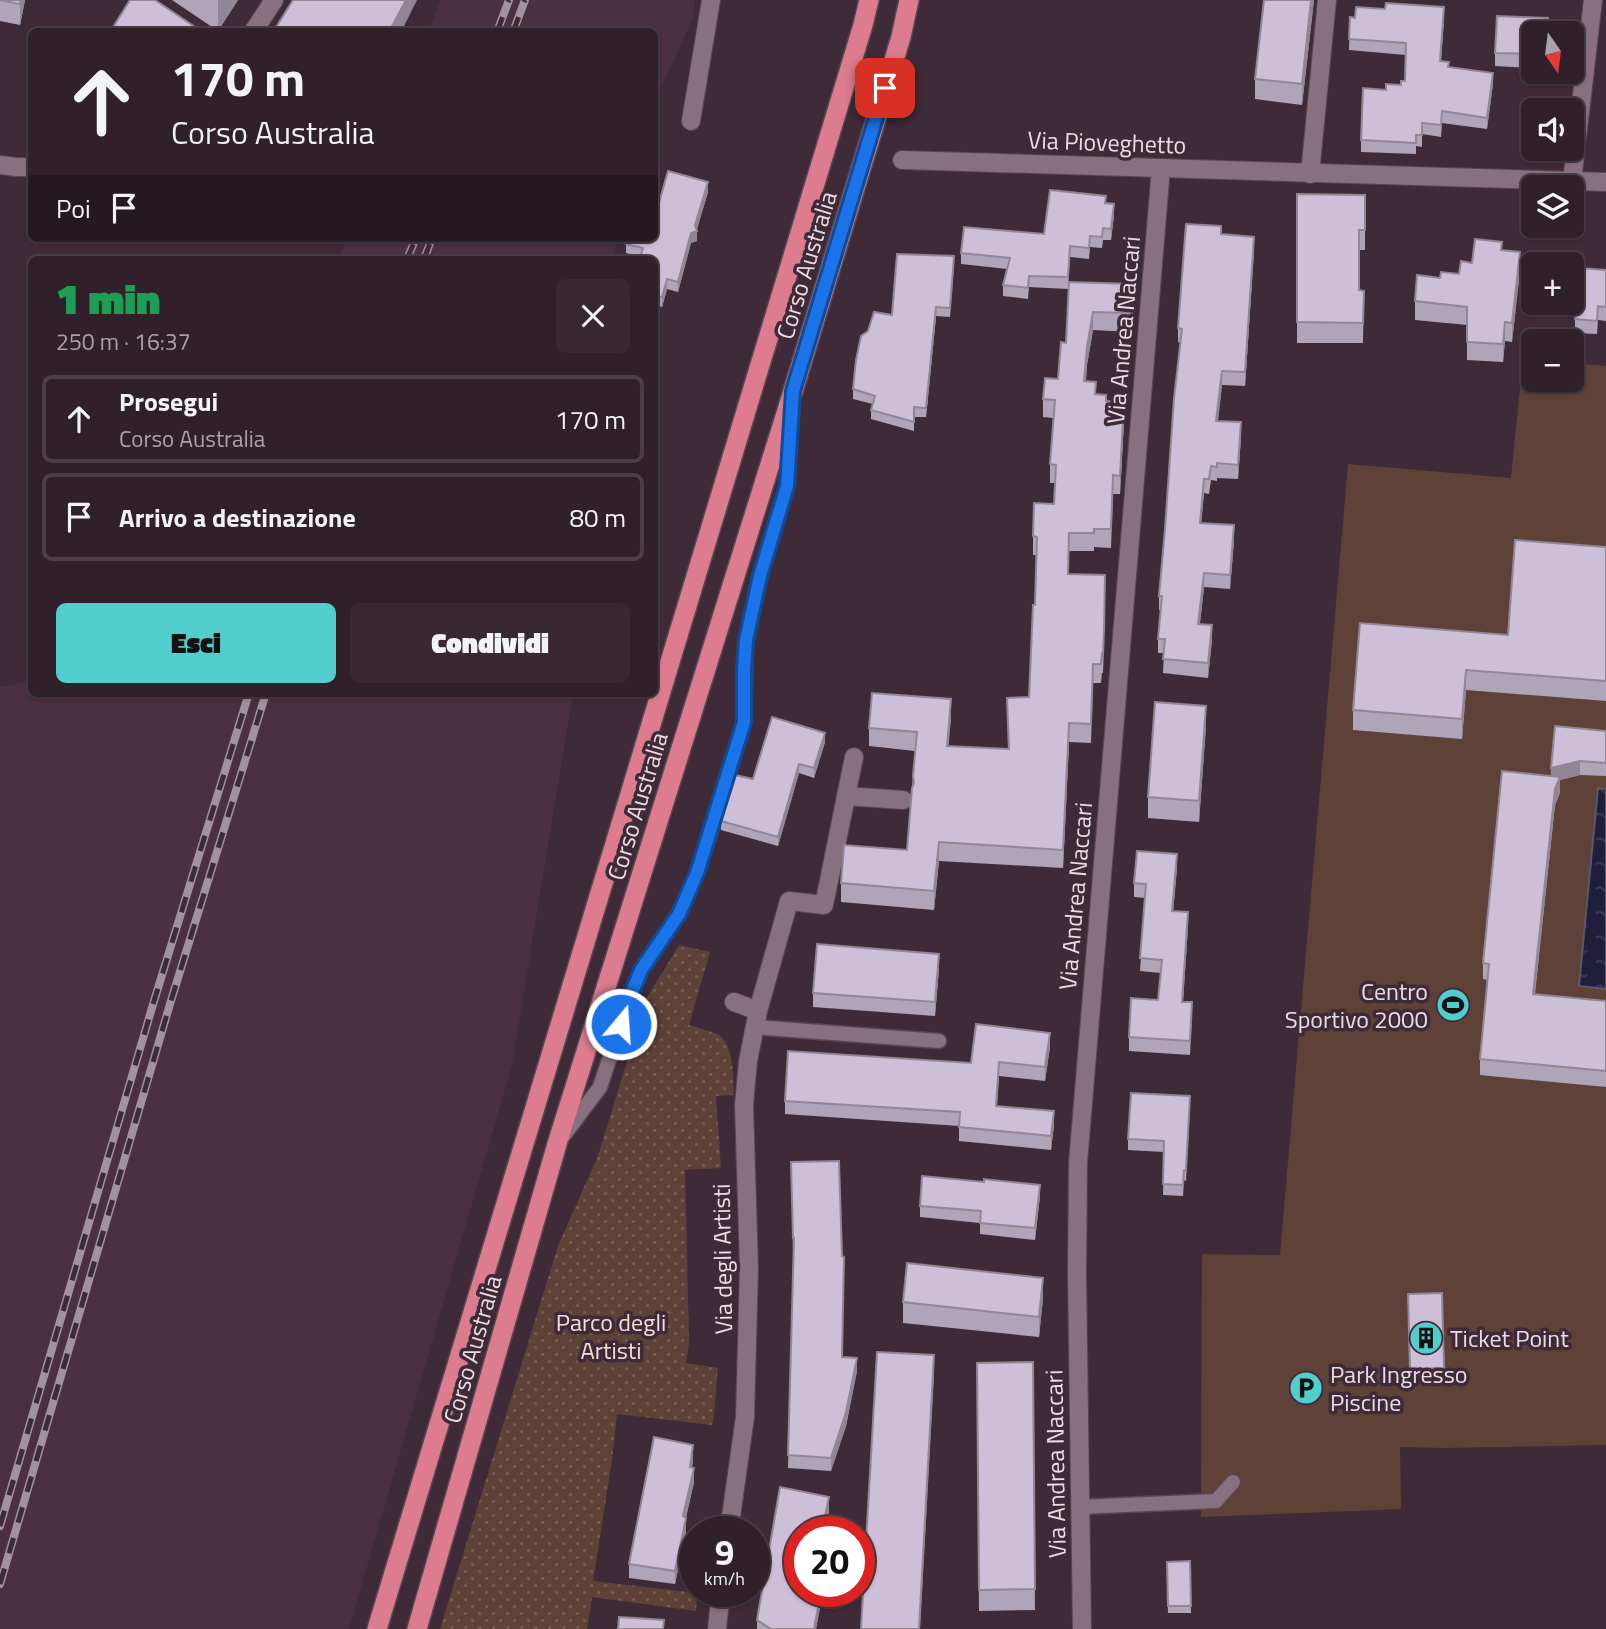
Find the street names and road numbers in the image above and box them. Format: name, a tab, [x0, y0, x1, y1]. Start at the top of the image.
street label: Via Pioveghetto	[1027, 121, 1187, 163]
street label: Corso Australia	[766, 187, 846, 343]
street label: Via Andrea Naccari	[1097, 235, 1149, 425]
street label: Corso Australia	[597, 728, 677, 884]
street label: Via Andrea Naccari	[1049, 801, 1101, 991]
street label: Via degli Artisti	[703, 1183, 741, 1335]
street label: Corso Australia	[434, 1271, 510, 1427]
street label: Via Andrea Naccari	[1035, 1369, 1075, 1559]

